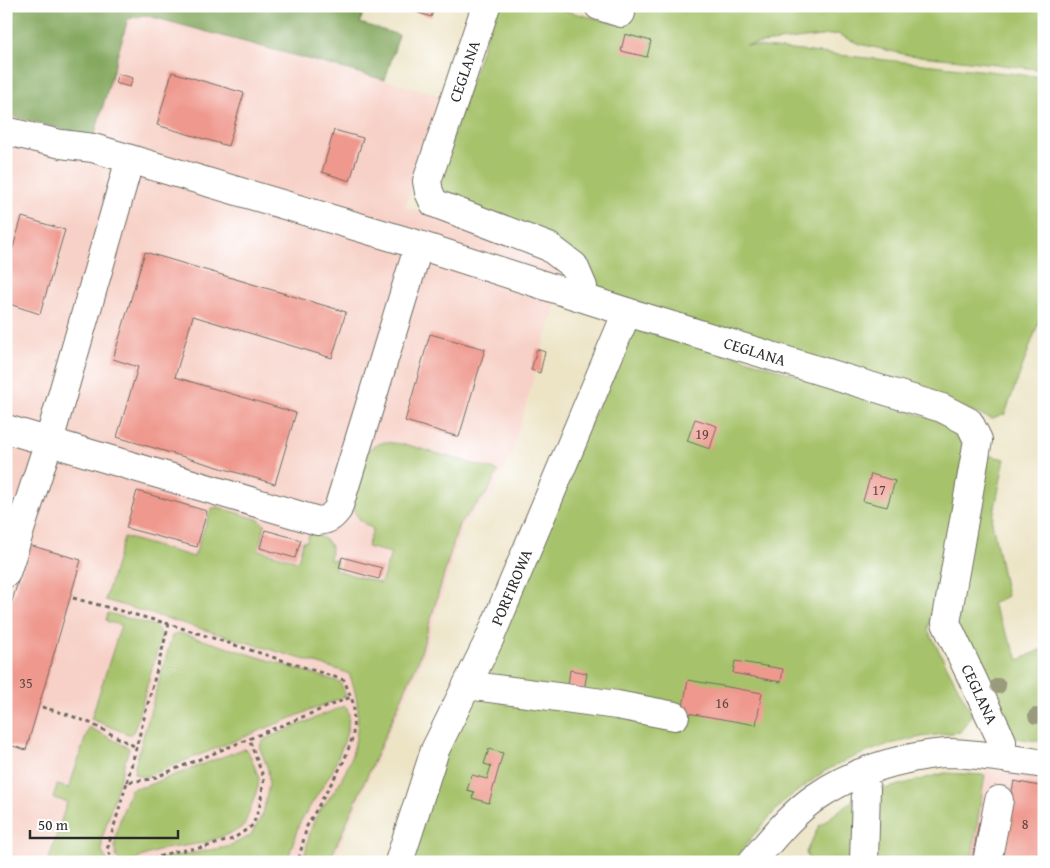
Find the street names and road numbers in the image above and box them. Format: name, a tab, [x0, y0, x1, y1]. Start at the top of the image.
street label: CEGLANA	[442, 37, 486, 105]
street label: CEGLANA	[721, 330, 789, 372]
street label: PORFIROWA	[484, 545, 538, 629]
street label: CEGLANA	[956, 660, 1004, 728]

